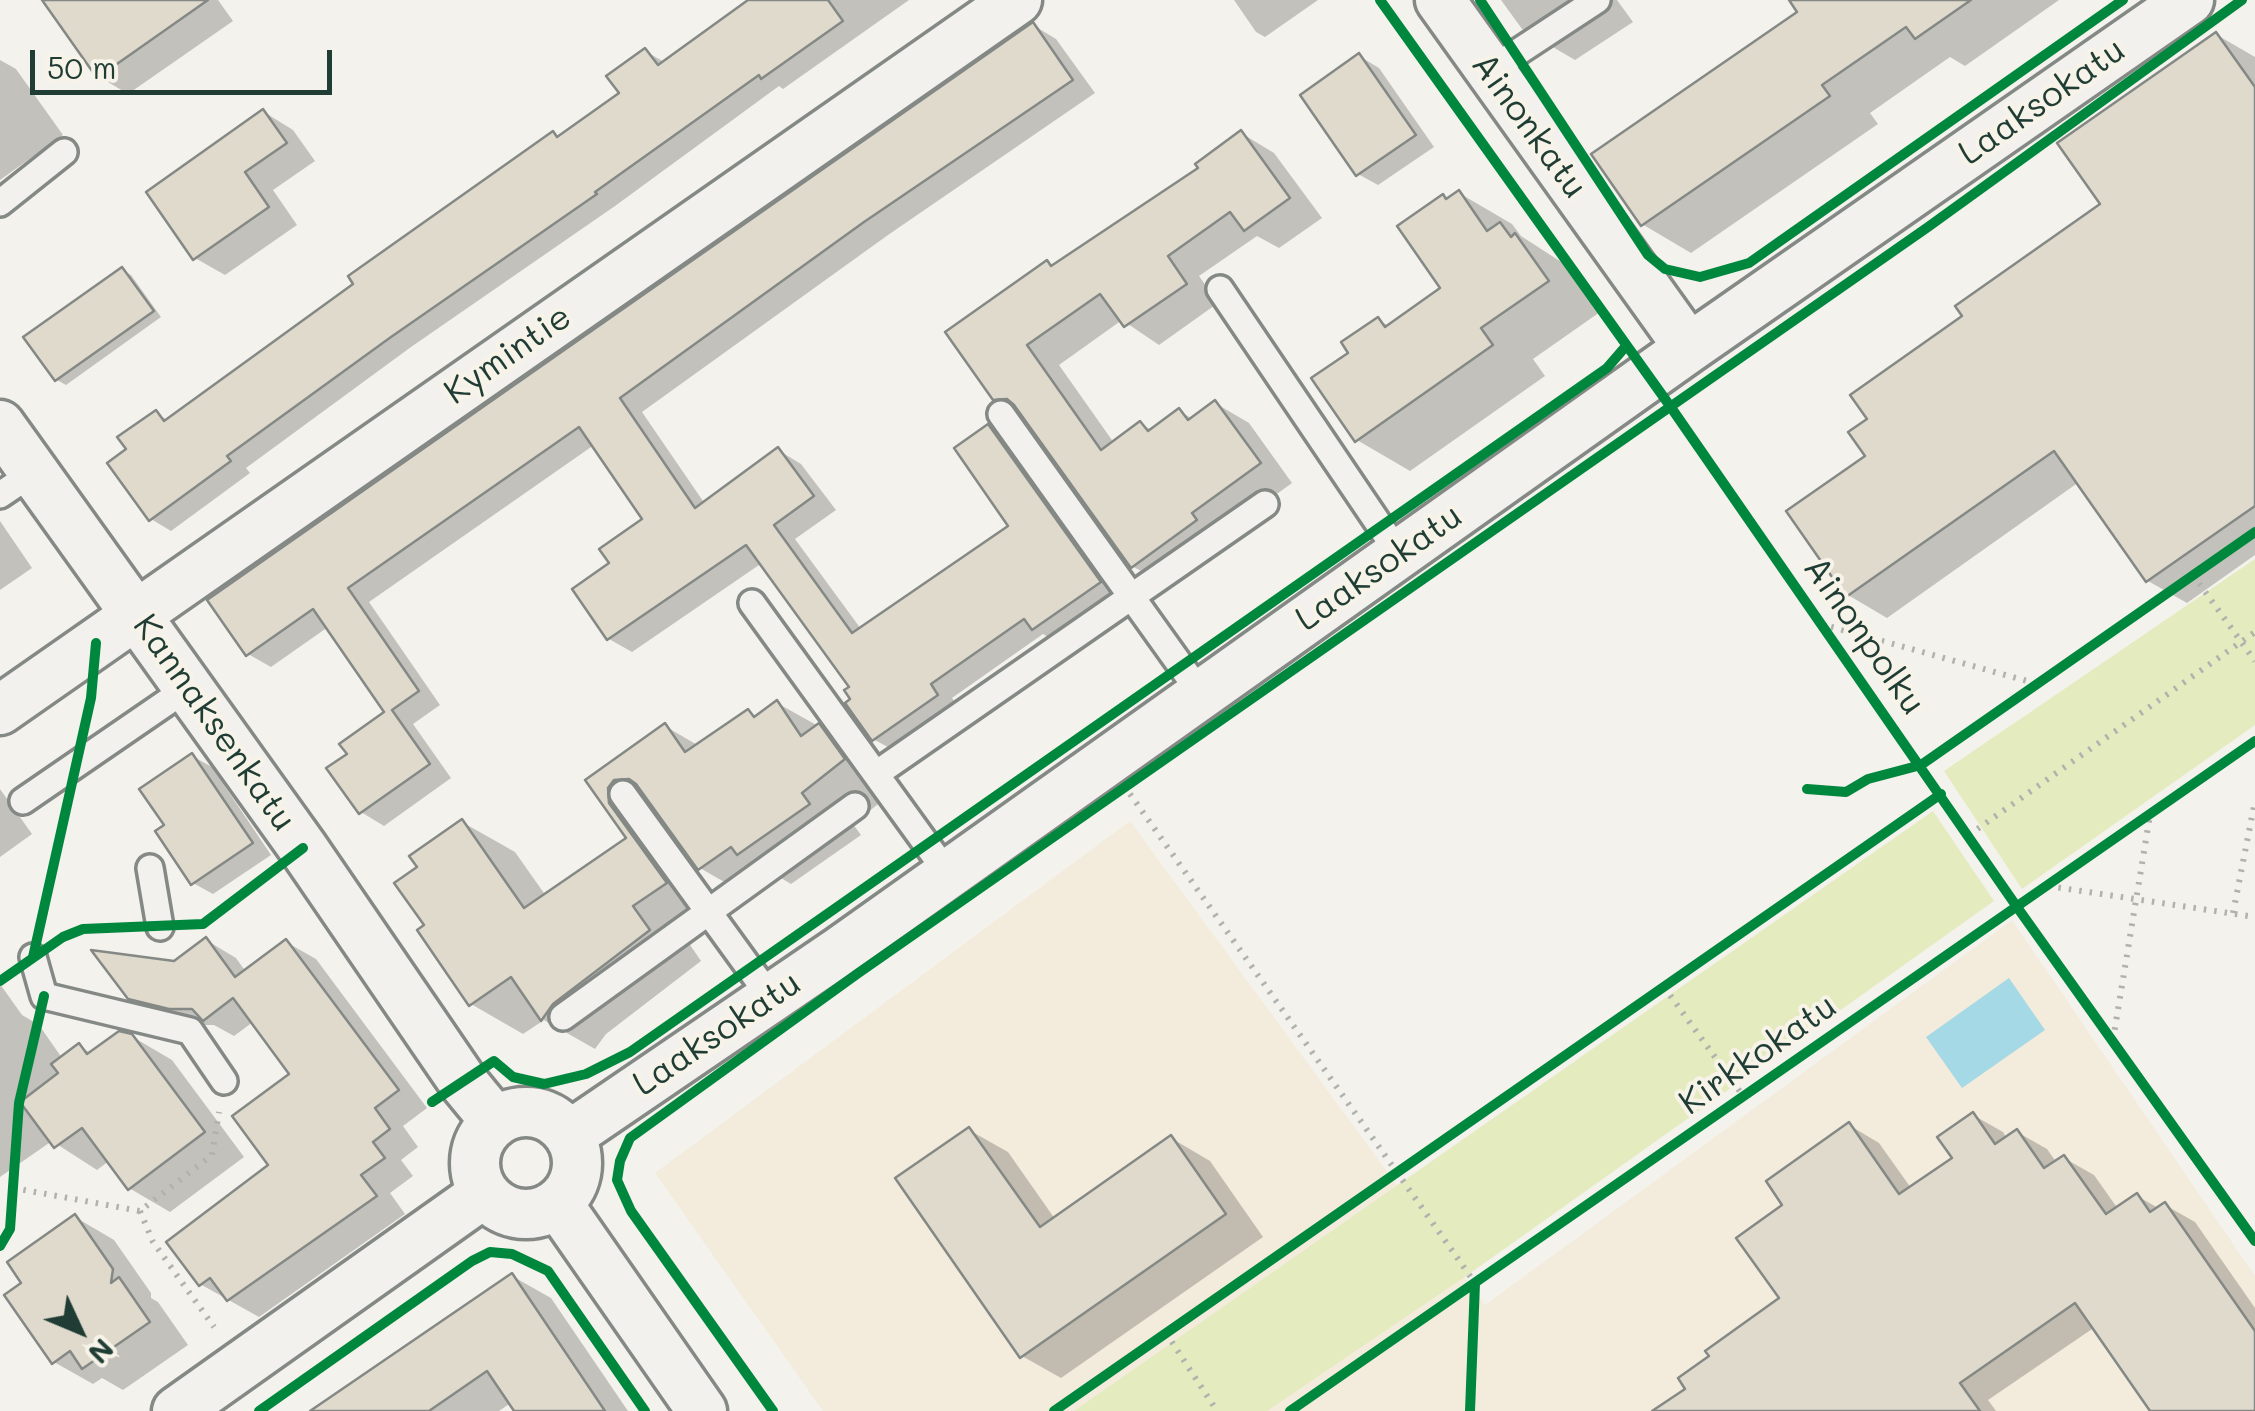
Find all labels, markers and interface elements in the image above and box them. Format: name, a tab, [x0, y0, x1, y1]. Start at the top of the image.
street label: Laaksokatu	[1951, 29, 2133, 175]
scale bar	[35, 30, 338, 92]
street label: Ainonkatu	[1462, 45, 1596, 207]
text: 50 m	[47, 47, 117, 87]
street label: Kymintie	[436, 296, 580, 414]
street label: Laaksokatu	[1288, 495, 1470, 641]
street label: Ainonpolku	[1794, 549, 1934, 723]
street label: Kannaksenkatu	[124, 606, 304, 840]
street label: Laaksokatu	[625, 963, 809, 1105]
street label: Kirkkokatu	[1671, 985, 1845, 1125]
north arrow	[30, 1281, 130, 1381]
text: N	[81, 1332, 122, 1372]

